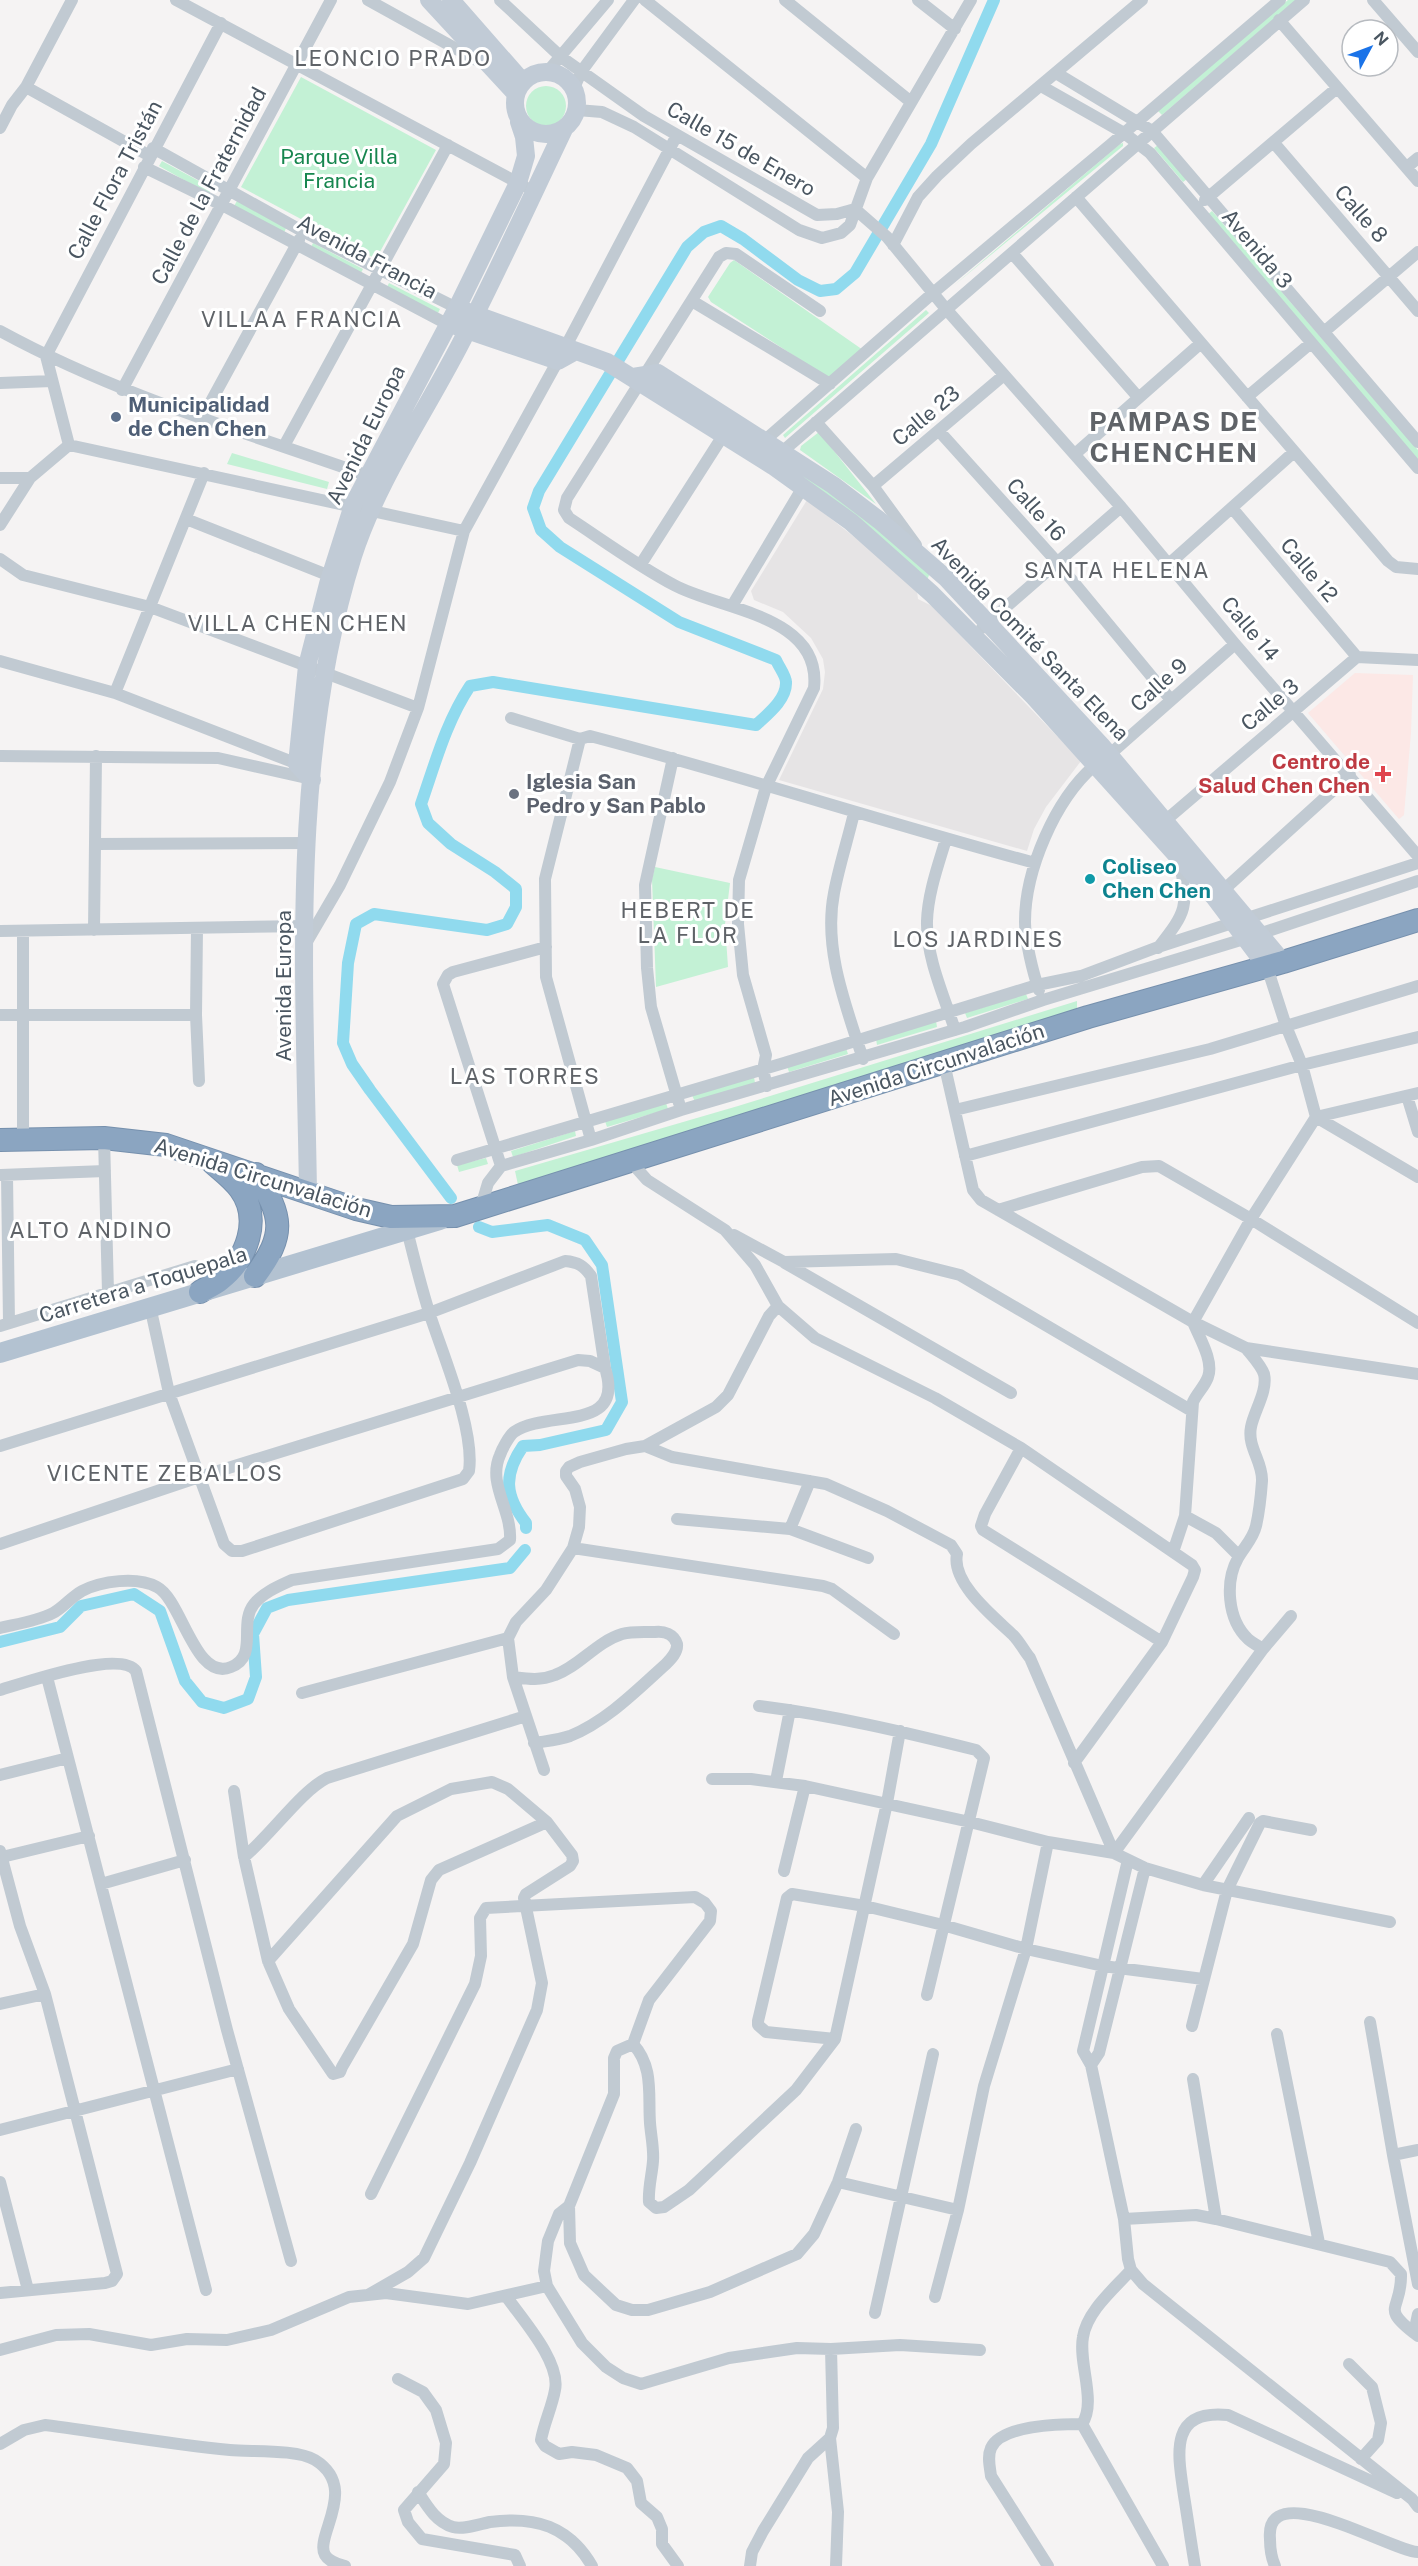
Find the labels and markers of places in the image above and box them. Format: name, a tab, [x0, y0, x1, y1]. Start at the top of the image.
place label: Municipalidad de Chen Chen	[128, 392, 269, 441]
marker: Municipalidad de Chen Chen	[109, 410, 123, 424]
place label: Centro de Salud Chen Chen	[1198, 749, 1370, 798]
marker: Centro de Salud Chen Chen	[1374, 765, 1392, 783]
place label: Iglesia San Pedro y San Pablo	[526, 769, 706, 818]
marker: Iglesia San Pedro y San Pablo	[507, 787, 521, 801]
place label: Coliseo Chen Chen	[1102, 854, 1211, 903]
marker: Coliseo Chen Chen	[1083, 872, 1097, 886]

